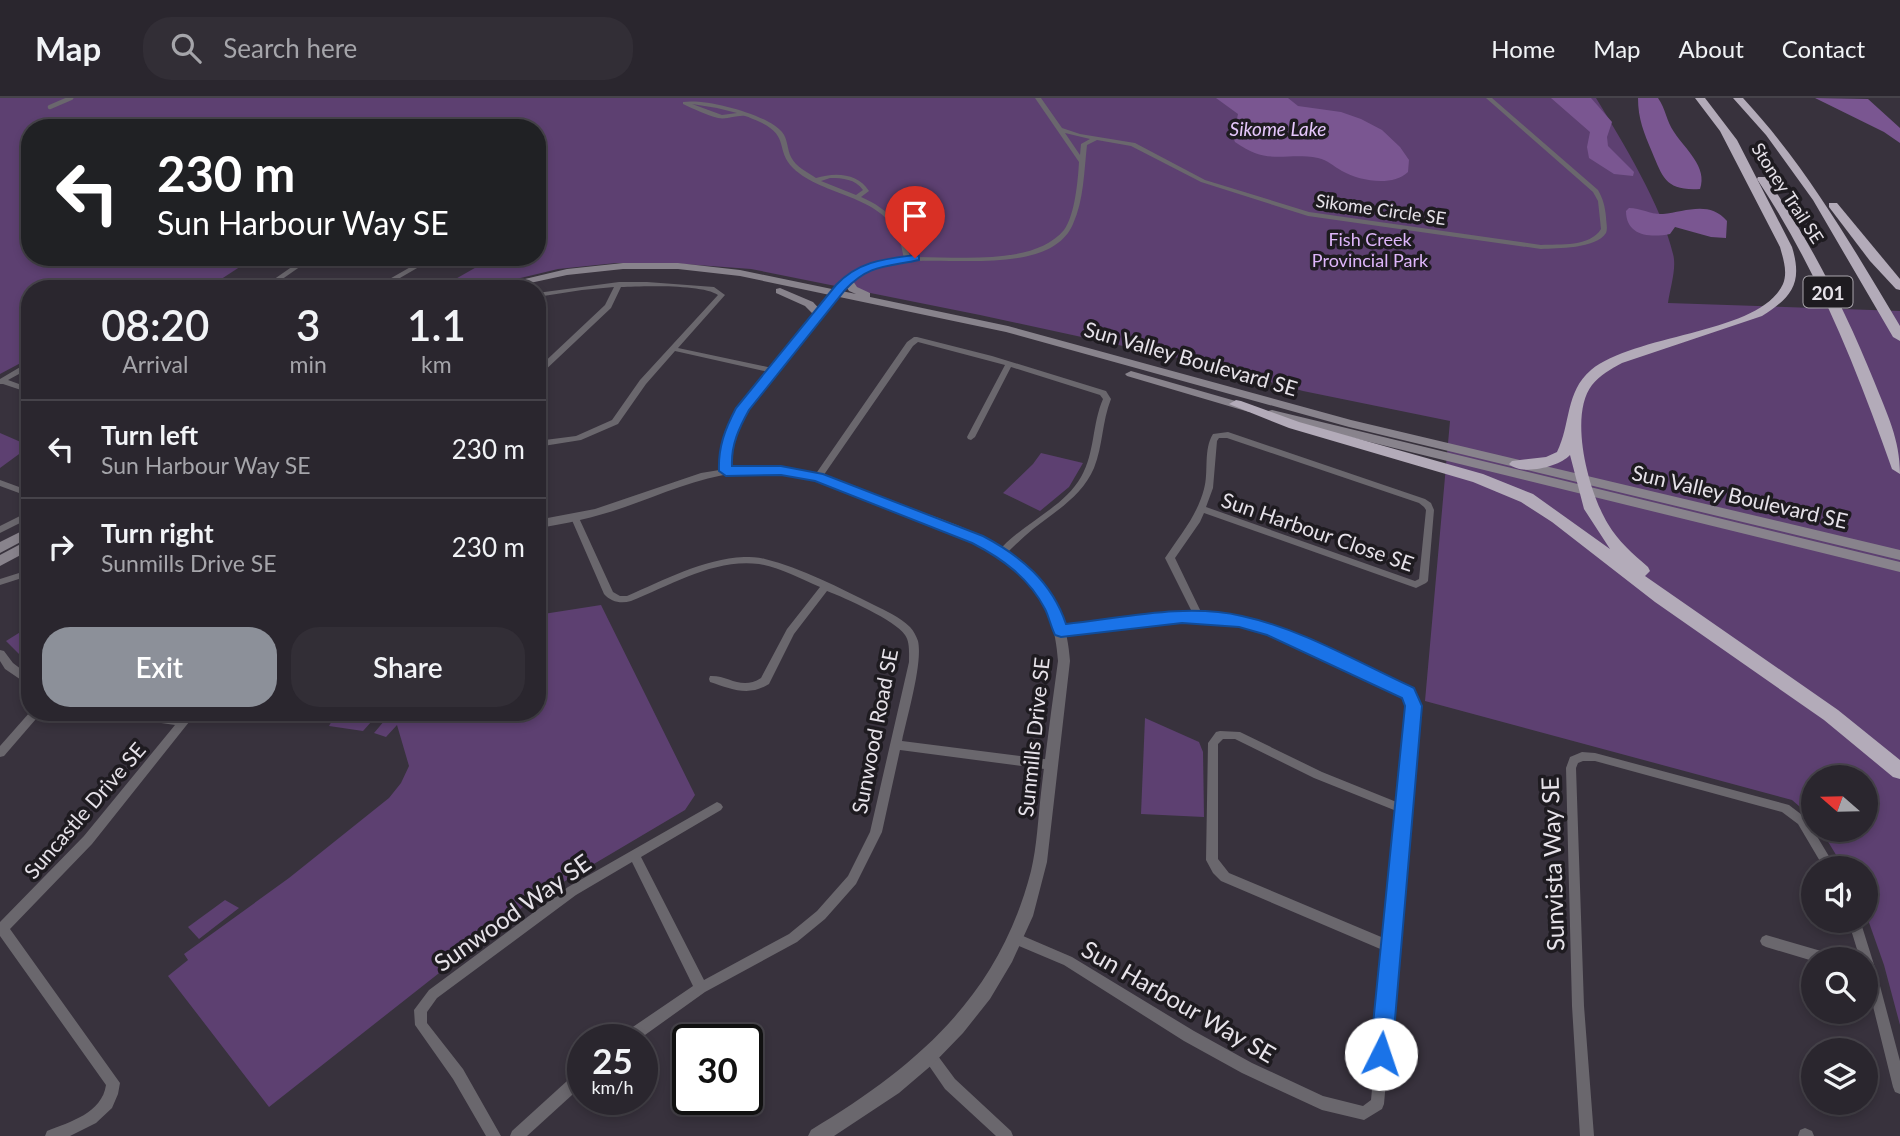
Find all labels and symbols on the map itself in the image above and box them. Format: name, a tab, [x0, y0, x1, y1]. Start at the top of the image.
water label: Sikome Lake	[1230, 117, 1326, 140]
street label: Stoney Trail SE	[1747, 139, 1829, 247]
pin	[885, 186, 945, 258]
street label: Sikome Circle SE	[1314, 189, 1448, 229]
park label: Fish Creek Provincial Park	[1312, 228, 1429, 271]
road number: 201	[1804, 276, 1853, 308]
street label: Sun Valley Boulevard SE	[1082, 316, 1300, 400]
street label: Sun Valley Boulevard SE	[1630, 459, 1850, 533]
street label: Sun Harbour Close SE	[1219, 486, 1417, 576]
street label: Sunwood Road SE	[846, 646, 902, 816]
street label: Sunmills Drive SE	[1012, 656, 1054, 818]
street label: Suncastle Drive SE	[18, 737, 150, 883]
north arrow	[1801, 765, 1878, 842]
street label: Sunvista Way SE	[1534, 776, 1570, 952]
street label: Sunwood Way SE	[428, 847, 596, 977]
street label: Sun Harbour Way SE	[1077, 934, 1281, 1068]
position arrow	[1344, 1017, 1418, 1091]
speed limit sign: 30	[672, 1024, 763, 1115]

